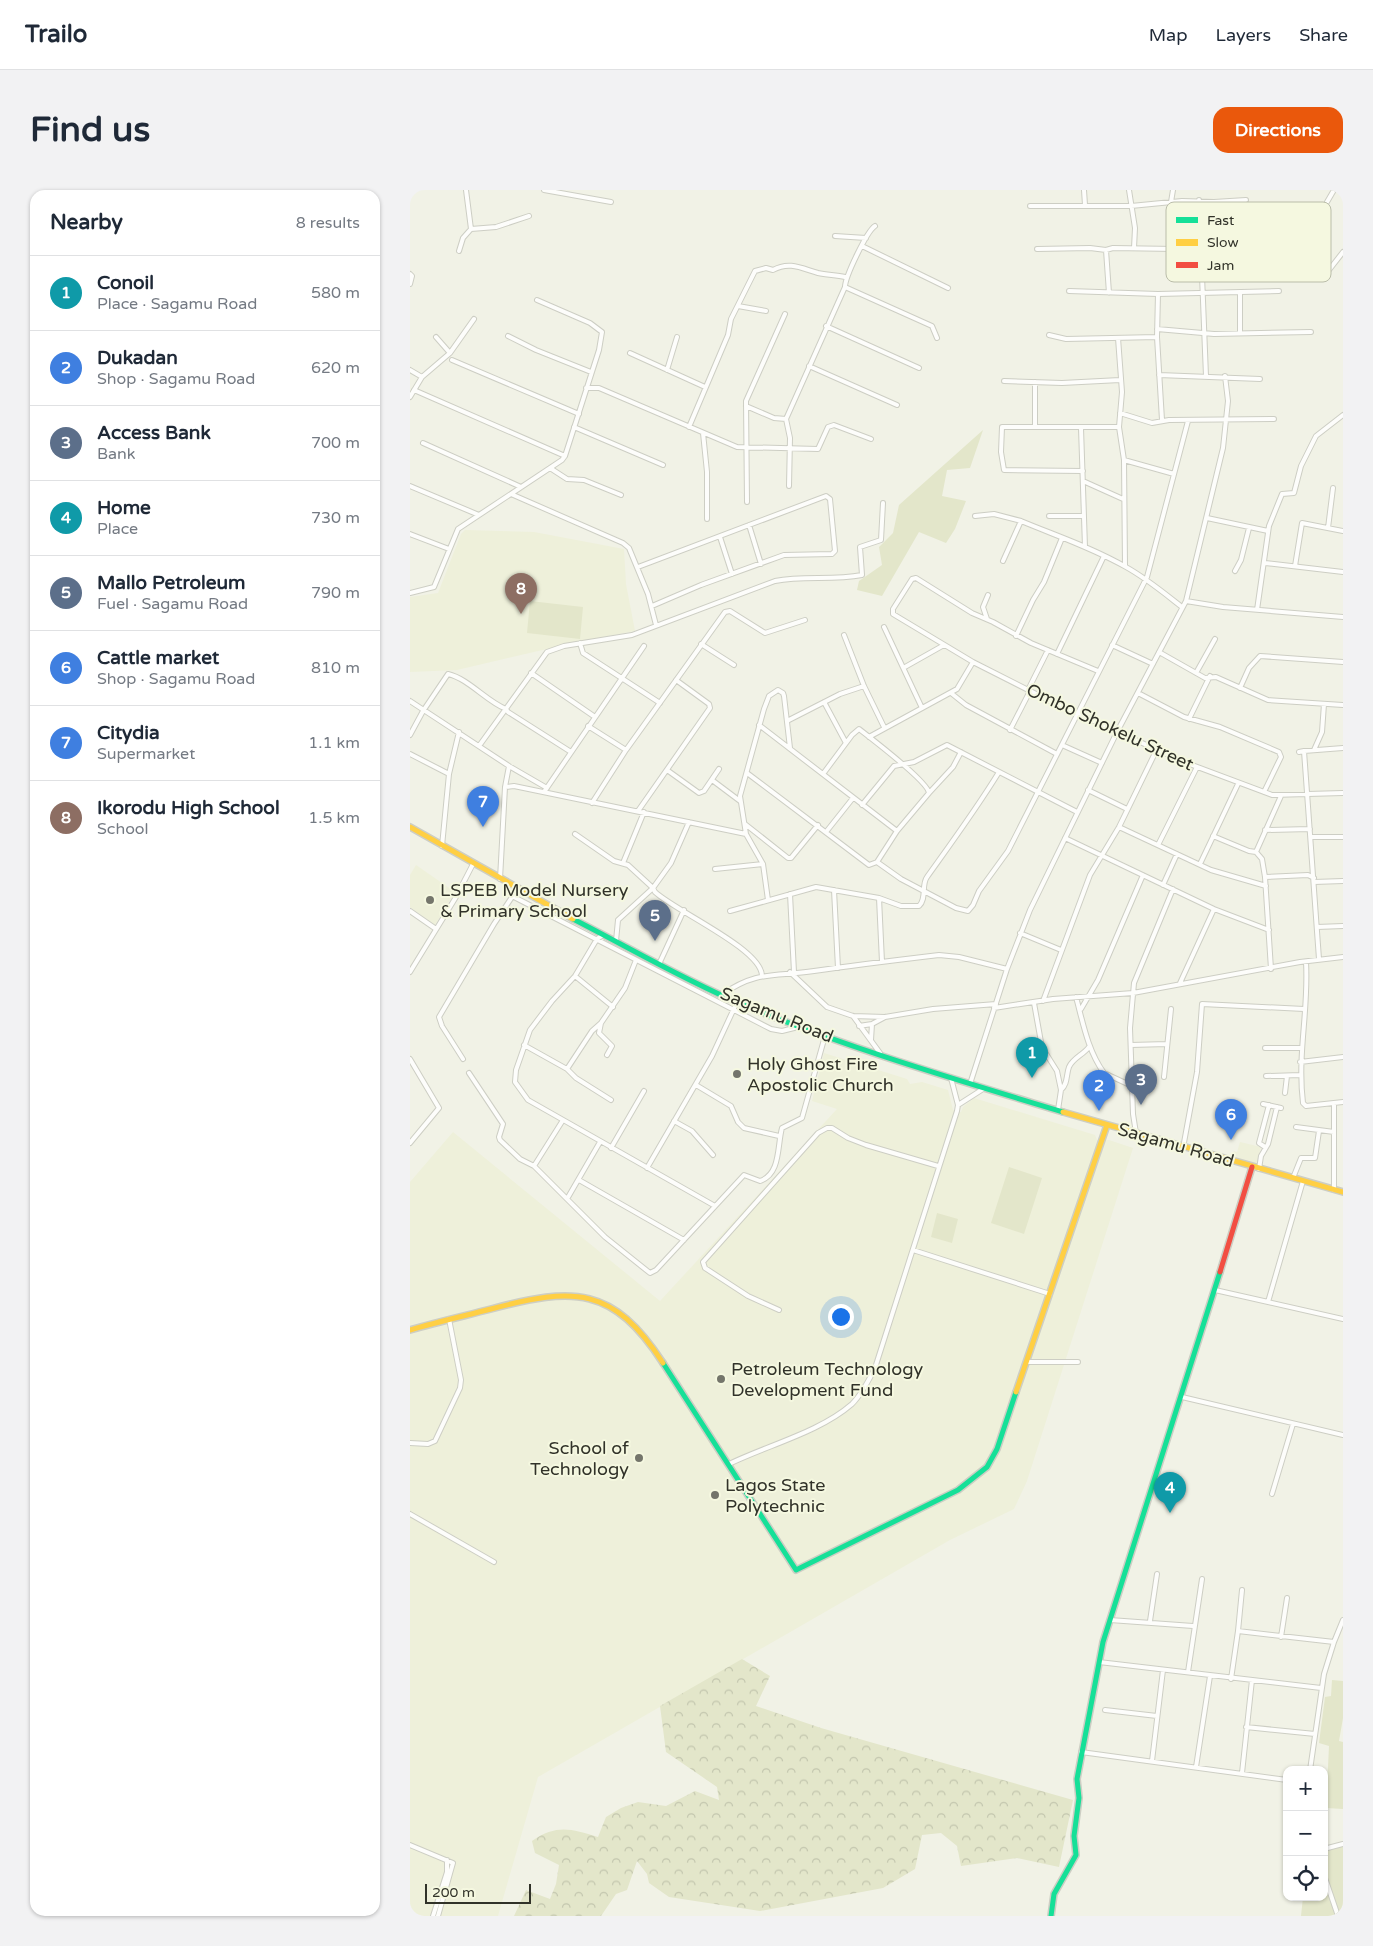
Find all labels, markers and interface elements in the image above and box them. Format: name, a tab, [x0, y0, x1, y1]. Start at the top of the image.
text: Trailo	[25, 20, 87, 49]
text: Map	[1149, 24, 1188, 46]
text: Layers	[1216, 24, 1271, 46]
text: Share	[1299, 24, 1348, 46]
button: Directions	[1213, 107, 1343, 153]
text: Find us	[30, 109, 150, 151]
legend	[1166, 202, 1331, 282]
text: Nearby	[50, 210, 123, 235]
text: Fast	[1207, 212, 1235, 229]
text: 8 results	[296, 213, 360, 233]
text: Slow	[1207, 234, 1239, 251]
text: Jam	[1207, 257, 1234, 274]
text: Conoil	[97, 272, 154, 294]
text: 1	[61, 283, 71, 303]
text: 580 m	[311, 283, 360, 303]
text: Place · Sagamu Road	[97, 294, 257, 314]
text: Dukadan	[97, 347, 178, 369]
text: 2	[61, 358, 71, 378]
text: 620 m	[311, 358, 360, 378]
text: Shop · Sagamu Road	[97, 369, 255, 389]
text: Access Bank	[97, 422, 211, 444]
text: 3	[61, 433, 71, 453]
text: 700 m	[311, 433, 360, 453]
text: Bank	[97, 444, 136, 464]
text: Home	[97, 497, 151, 519]
text: 4	[61, 508, 71, 528]
text: 730 m	[311, 508, 360, 528]
text: Place	[97, 519, 138, 539]
text: Mallo Petroleum	[97, 572, 246, 594]
pin: 8	[505, 573, 537, 614]
text: 5	[61, 583, 71, 603]
text: 790 m	[311, 583, 360, 603]
text: Fuel · Sagamu Road	[97, 594, 248, 614]
text: Cattle market	[97, 647, 219, 669]
text: 6	[61, 658, 71, 678]
text: 810 m	[311, 658, 360, 678]
text: Shop · Sagamu Road	[97, 669, 255, 689]
street label: Ombo Shokelu Street	[1023, 679, 1197, 776]
text: Citydia	[97, 722, 160, 744]
text: 7	[61, 733, 71, 753]
text: 1.1 km	[308, 733, 360, 753]
text: Supermarket	[97, 744, 195, 764]
pin: 7	[467, 786, 499, 827]
text: Ikorodu High School	[97, 797, 280, 819]
text: 8	[61, 808, 71, 828]
text: 1.5 km	[308, 808, 360, 828]
text: School	[97, 819, 149, 839]
place label: LSPEB Model Nursery & Primary School	[440, 879, 629, 922]
marker: LSPEB Model Nursery & Primary School	[424, 894, 436, 906]
pin: 5	[639, 900, 671, 941]
street label: Sagamu Road	[717, 982, 837, 1048]
pin: 1	[1016, 1037, 1048, 1078]
place label: Holy Ghost Fire Apostolic Church	[747, 1053, 894, 1096]
pin: 3	[1125, 1064, 1157, 1105]
marker: Holy Ghost Fire Apostolic Church	[731, 1068, 743, 1080]
pin: 2	[1083, 1070, 1115, 1111]
pin: 6	[1215, 1099, 1247, 1140]
street label: Sagamu Road	[1115, 1118, 1237, 1172]
your location	[828, 1304, 854, 1330]
place label: Petroleum Technology Development Fund	[731, 1358, 924, 1401]
marker: Petroleum Technology Development Fund	[715, 1373, 727, 1385]
place label: School of Technology	[530, 1437, 629, 1480]
marker: School of Technology	[633, 1452, 645, 1464]
pin: 4	[1154, 1472, 1186, 1513]
place label: Lagos State Polytechnic	[725, 1474, 826, 1517]
marker: Lagos State Polytechnic	[709, 1489, 721, 1501]
map controls	[1283, 1766, 1328, 1901]
button: +	[1283, 1766, 1328, 1811]
button: −	[1283, 1811, 1328, 1856]
button: locate	[1283, 1856, 1328, 1901]
scale bar	[425, 1881, 531, 1904]
text: 200 m	[432, 1884, 475, 1901]

